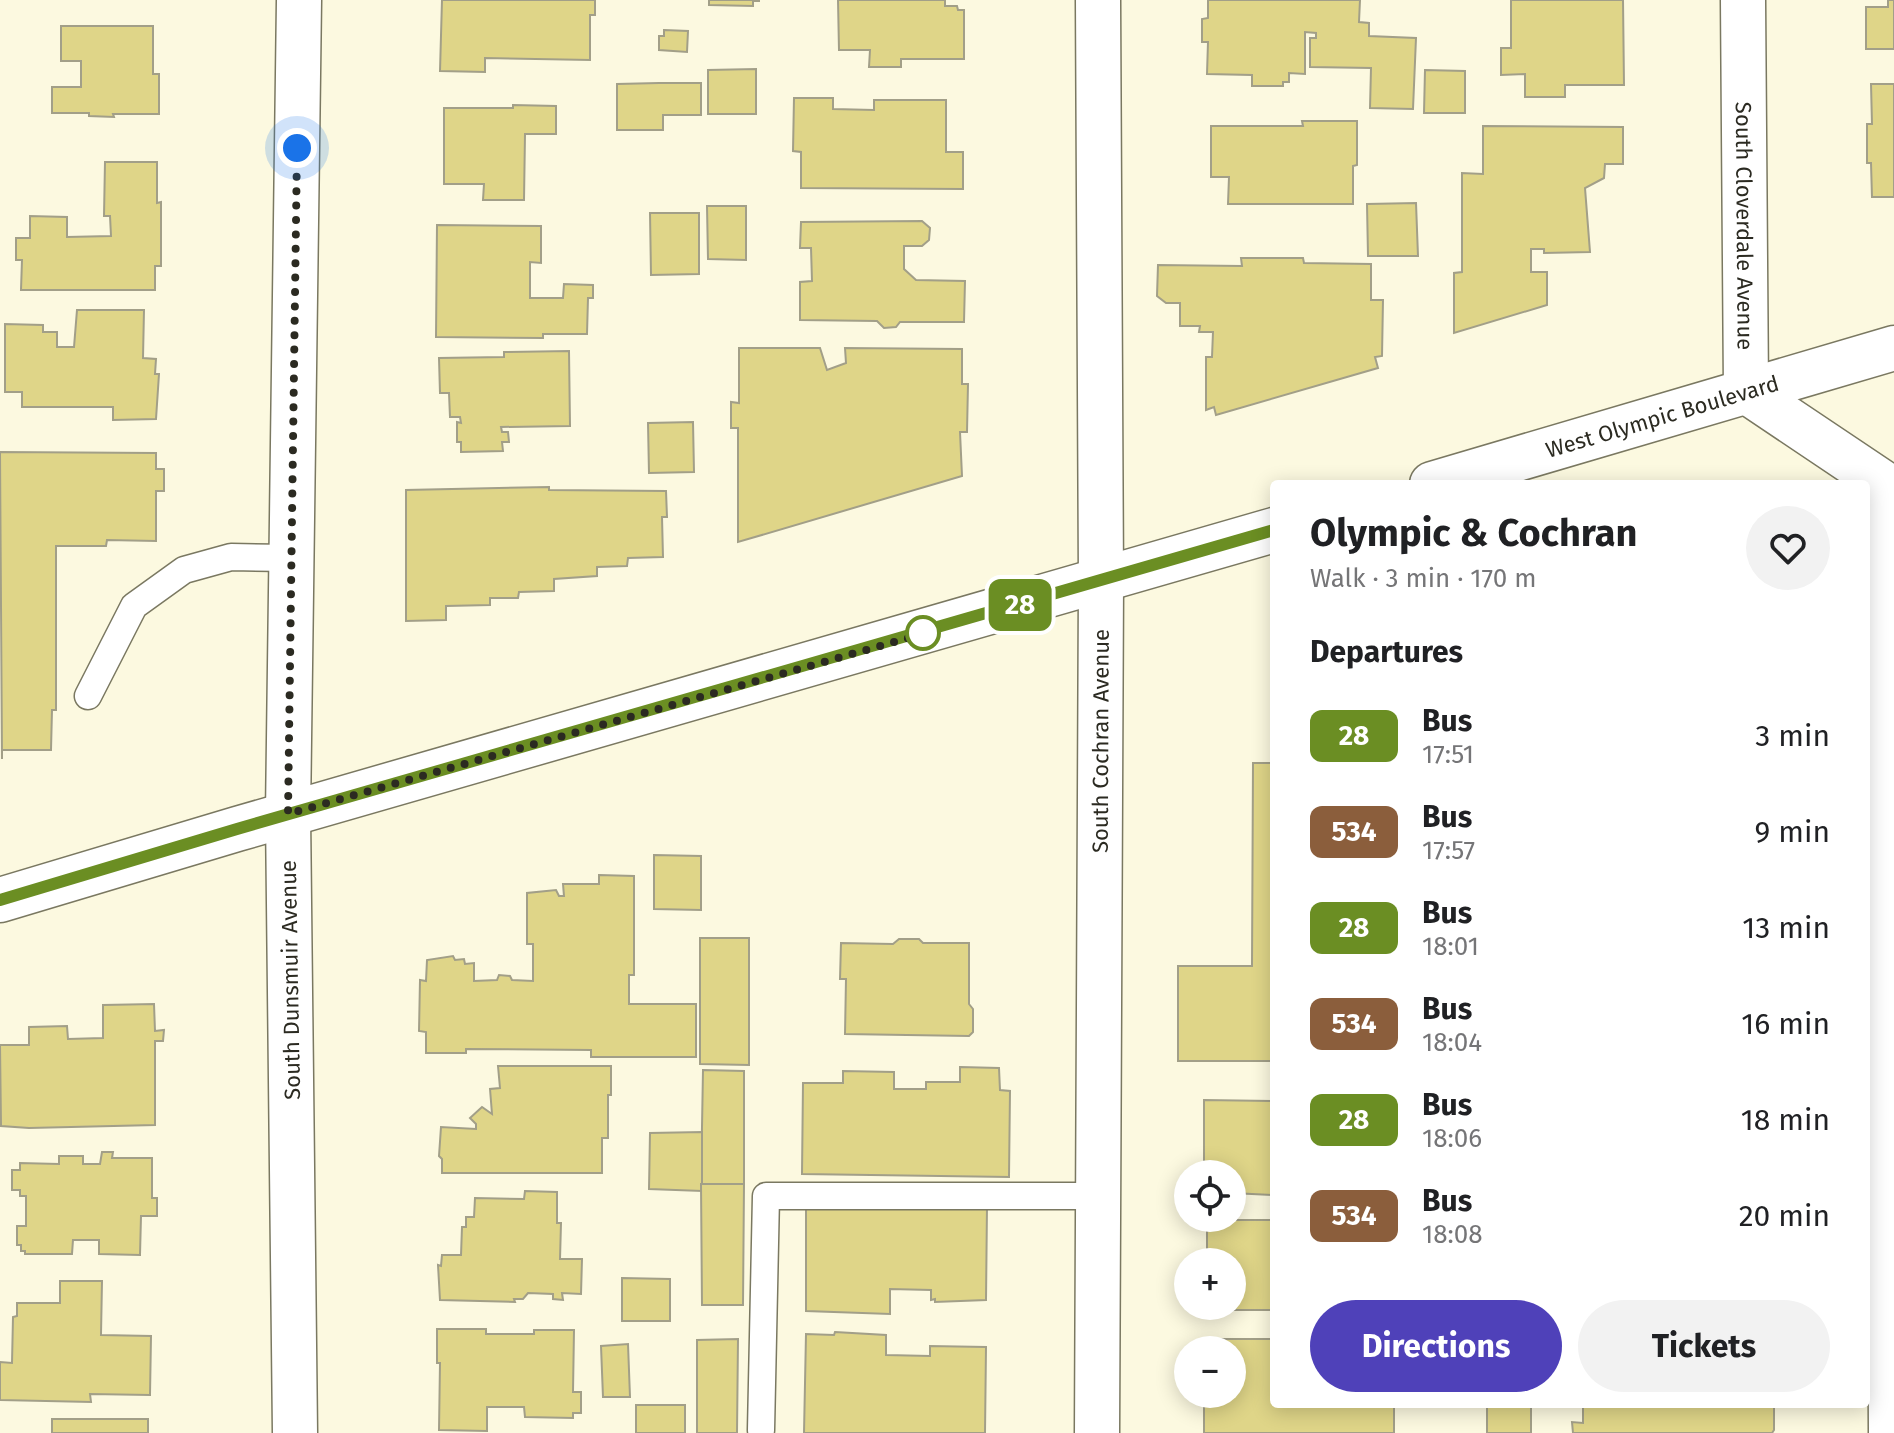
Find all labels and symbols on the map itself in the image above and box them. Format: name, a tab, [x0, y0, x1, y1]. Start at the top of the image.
street label: South Cloverdale Avenue	[1730, 102, 1759, 350]
your location	[277, 128, 317, 168]
street label: West Olympic Boulevard	[1543, 370, 1782, 464]
line badge: 28	[984, 579, 1056, 631]
unlabelled marker	[906, 616, 940, 650]
street label: South Cochran Avenue	[1087, 629, 1115, 853]
street label: South Dunsmuir Avenue	[275, 860, 306, 1100]

